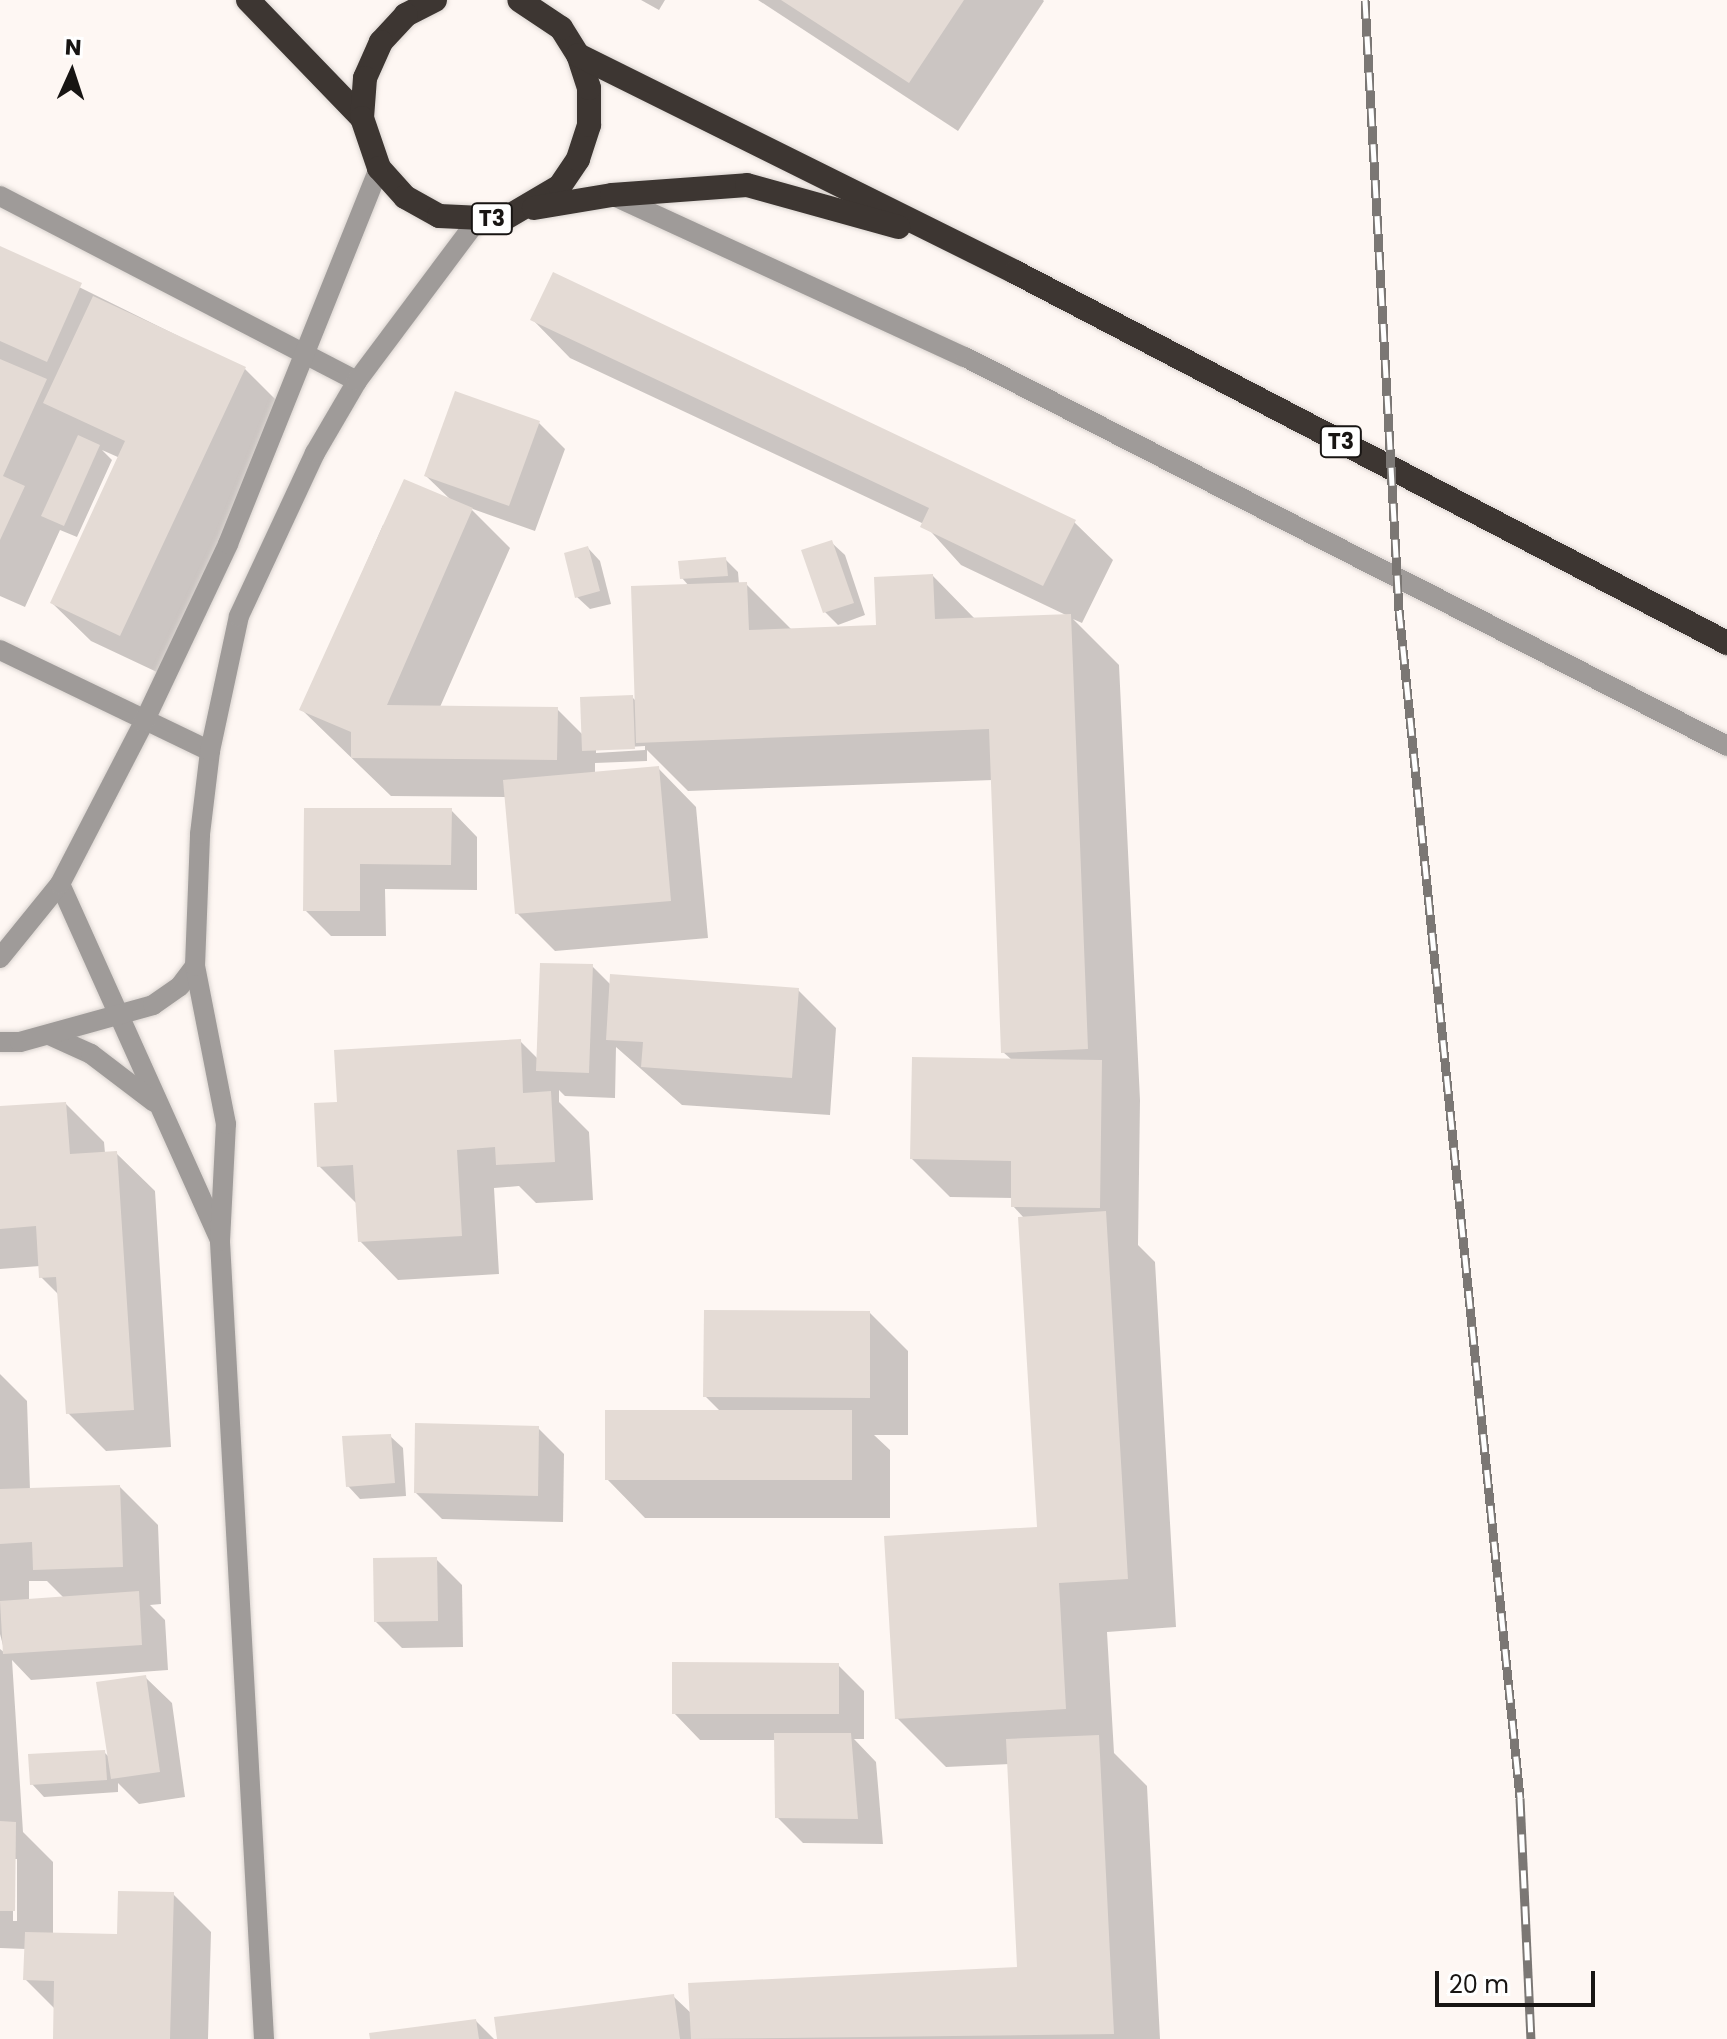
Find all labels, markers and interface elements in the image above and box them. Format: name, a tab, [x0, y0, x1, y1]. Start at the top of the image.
north arrow	[32, 32, 112, 112]
text: N	[64, 32, 82, 63]
road number: T3	[470, 201, 514, 237]
road number: T3	[1319, 424, 1363, 460]
scale bar	[1439, 1955, 1599, 2005]
text: 20 m	[1449, 1968, 1509, 2001]

